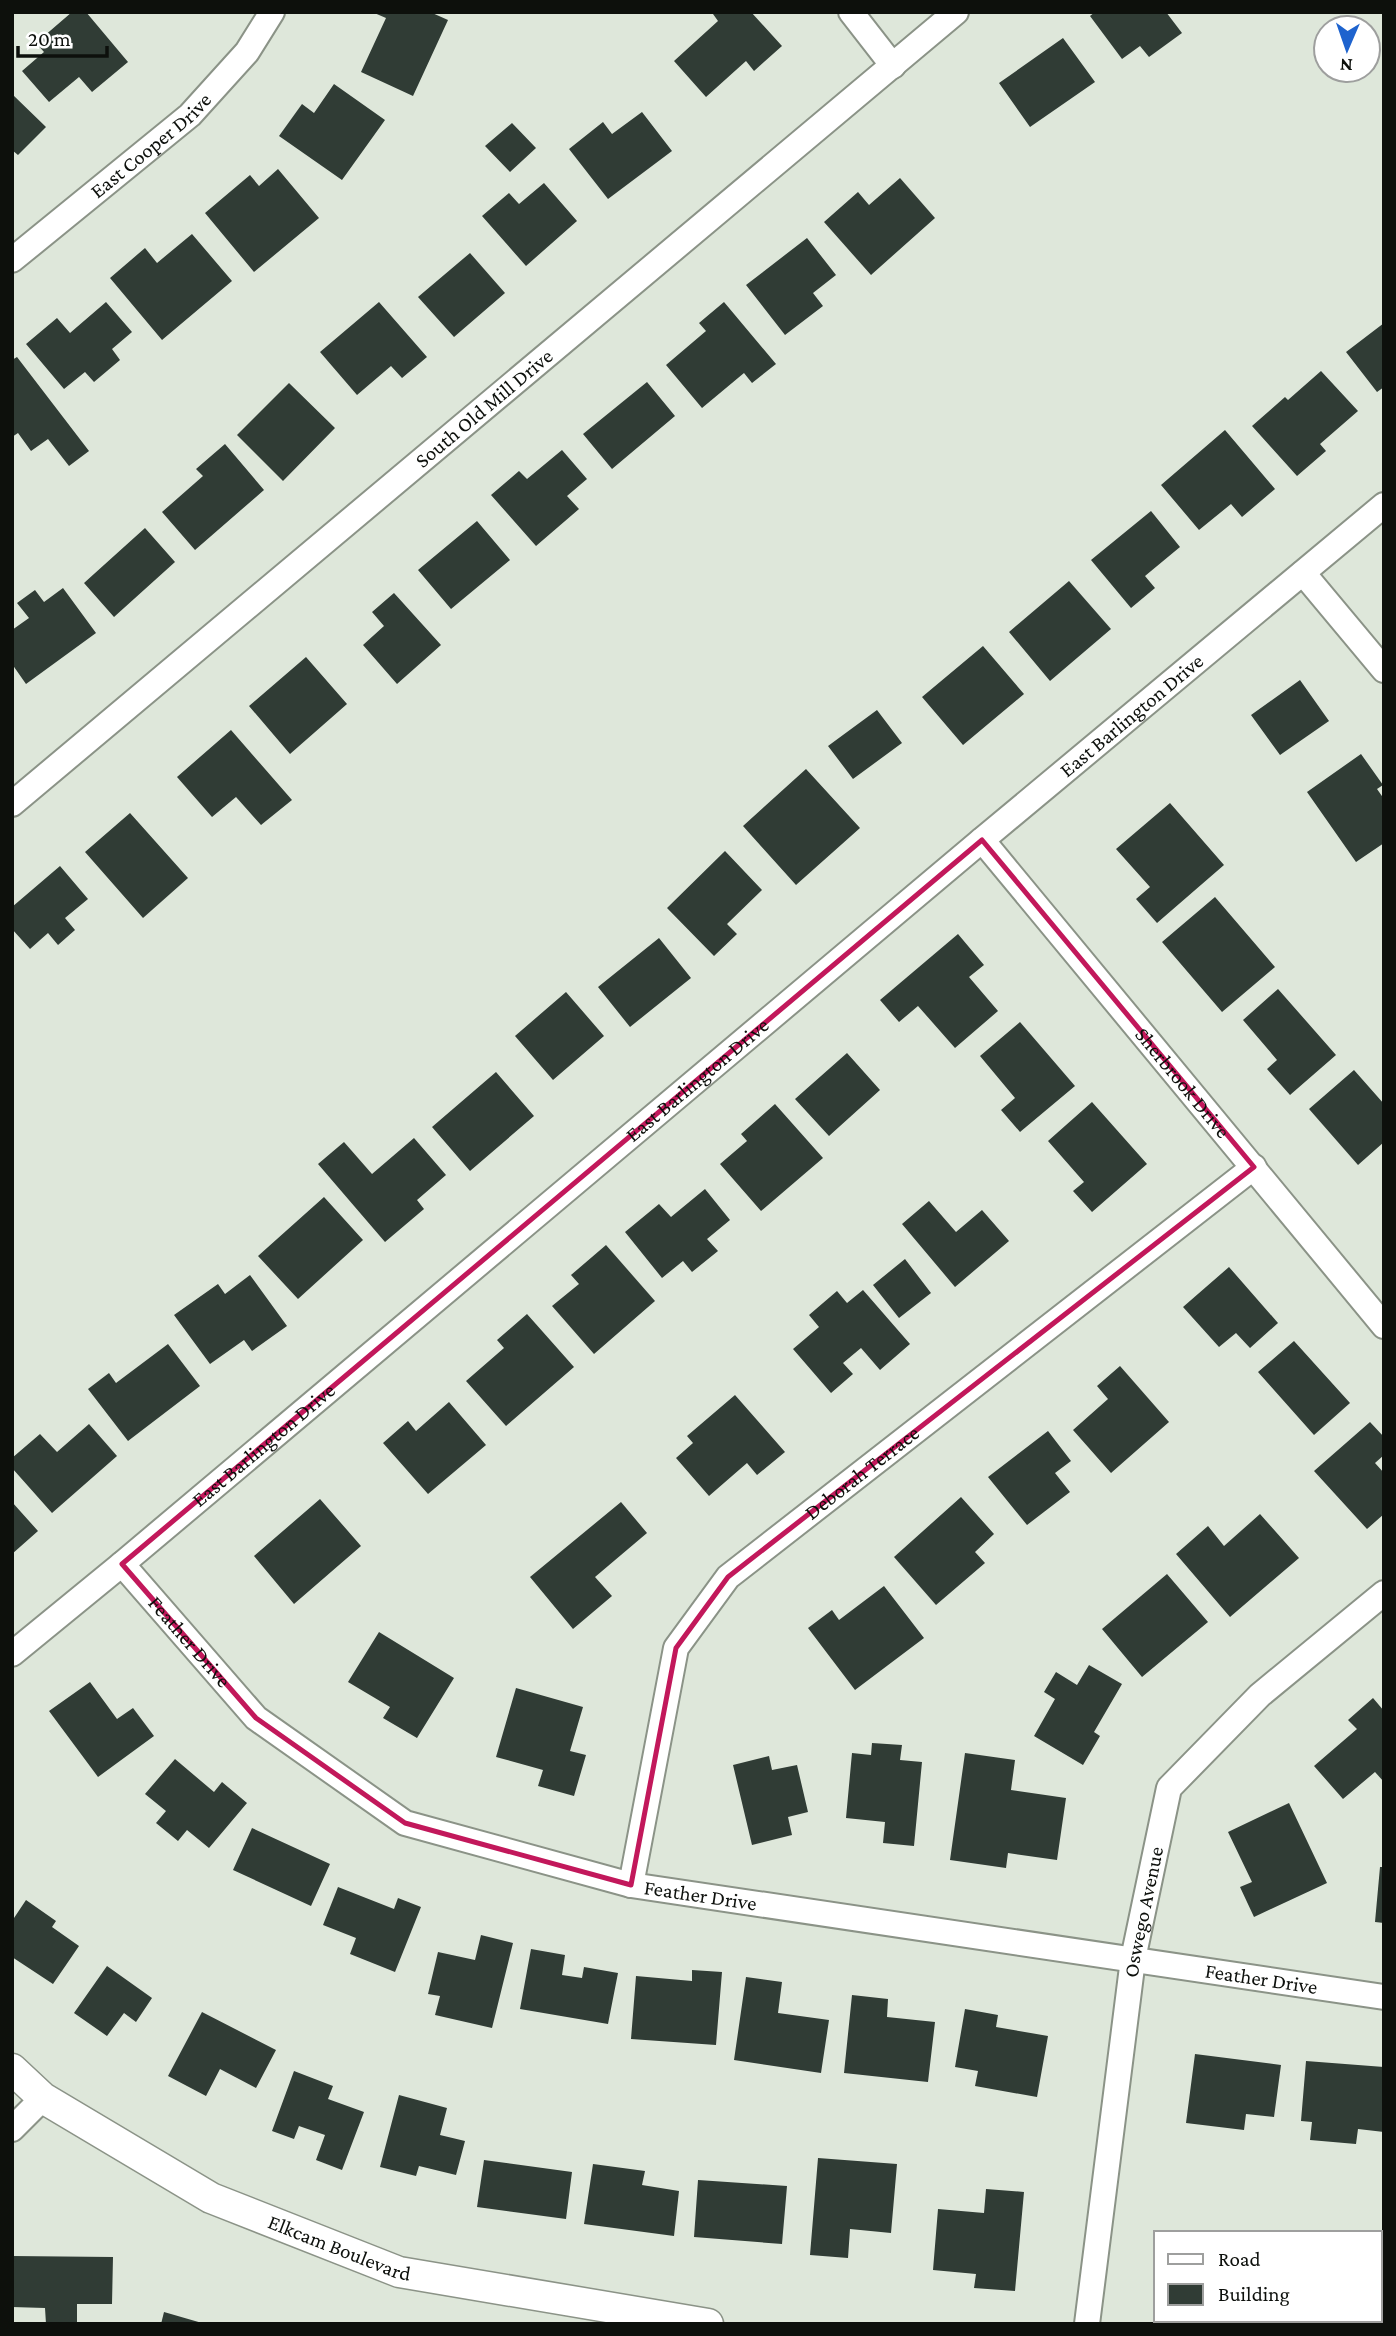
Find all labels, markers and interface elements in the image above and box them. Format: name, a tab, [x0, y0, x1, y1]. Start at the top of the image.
scale bar	[18, 14, 107, 58]
north arrow	[1312, 14, 1382, 84]
text: 20 m	[28, 27, 71, 51]
text: N	[1340, 55, 1353, 76]
street label: East Cooper Drive	[86, 88, 216, 203]
street label: South Old Mill Drive	[410, 344, 557, 472]
street label: East Barlington Drive	[1055, 649, 1208, 782]
street label: East Barlington Drive	[621, 1013, 774, 1147]
street label: Sherbrook Drive	[1130, 1023, 1235, 1143]
street label: East Barlington Drive	[187, 1378, 340, 1512]
street label: Deborah Terrace	[800, 1421, 924, 1525]
street label: Feather Drive	[143, 1591, 236, 1692]
street label: Oswego Avenue	[1119, 1844, 1168, 1979]
street label: Feather Drive	[643, 1875, 758, 1916]
street label: Feather Drive	[1203, 1959, 1319, 1999]
street label: Elkcam Boulevard	[265, 2210, 412, 2286]
legend	[1154, 2231, 1382, 2322]
text: Road	[1218, 2247, 1261, 2271]
text: Building	[1218, 2282, 1290, 2306]

